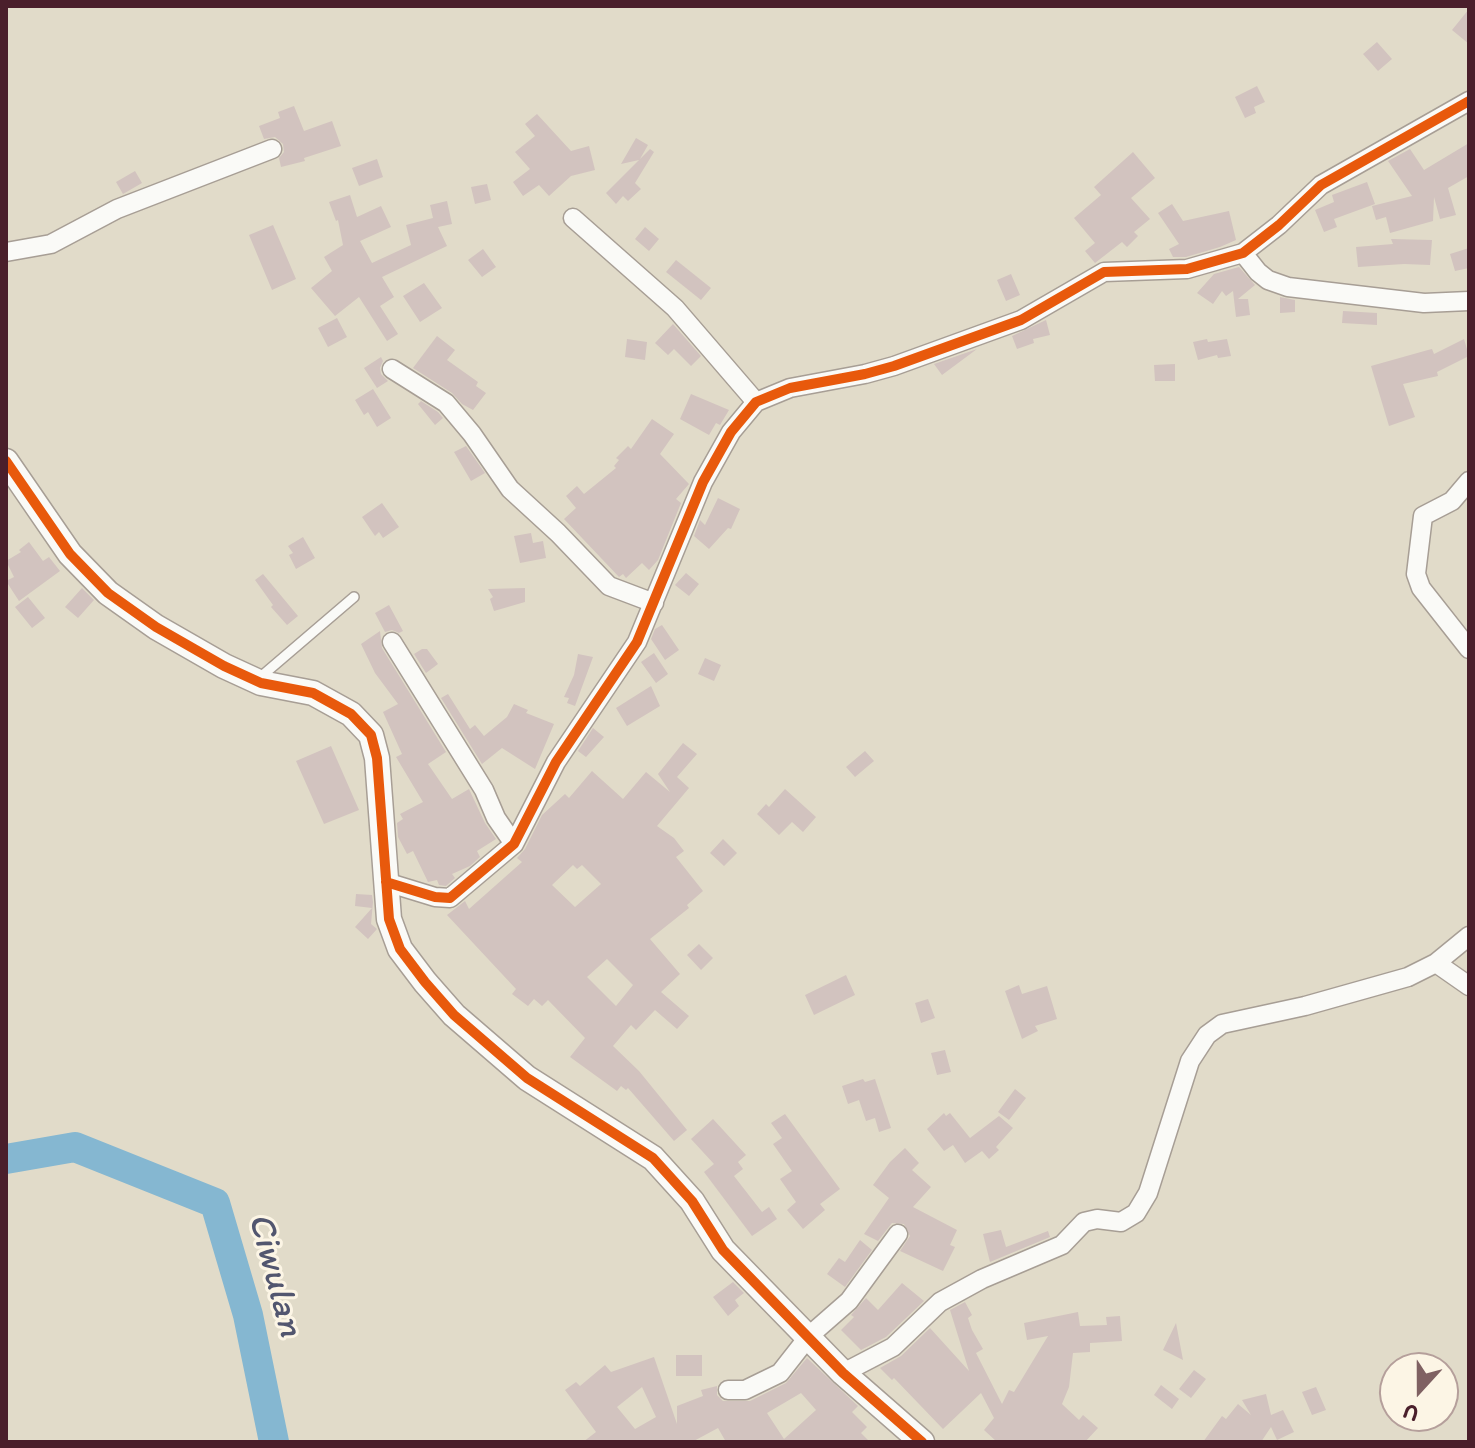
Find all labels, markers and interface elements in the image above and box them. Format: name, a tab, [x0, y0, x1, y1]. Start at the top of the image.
water label: Ciwulan	[237, 1209, 311, 1341]
north arrow	[1379, 1352, 1459, 1432]
text: U	[1399, 1398, 1423, 1428]

